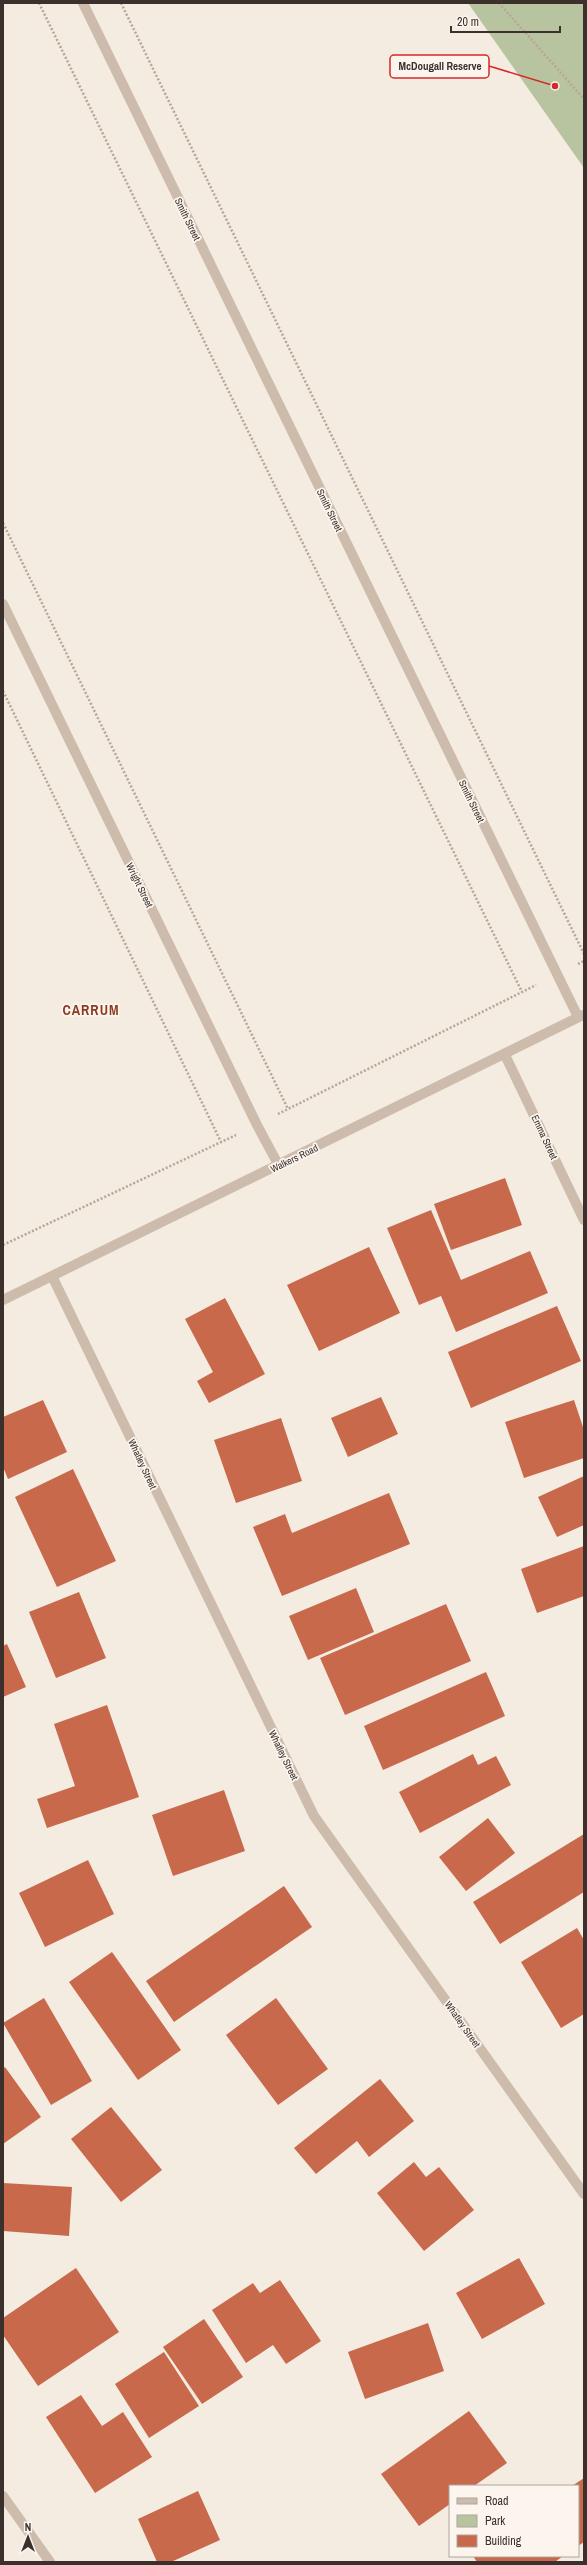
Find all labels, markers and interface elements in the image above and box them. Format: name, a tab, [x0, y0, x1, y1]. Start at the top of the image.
scale bar	[451, 8, 560, 34]
text: 20 m	[457, 14, 479, 30]
callout: McDougall Reserve	[390, 55, 489, 78]
text: McDougall Reserve	[398, 59, 482, 73]
street label: Smith Street	[172, 196, 204, 243]
street label: Smith Street	[314, 487, 346, 534]
street label: Smith Street	[456, 778, 488, 825]
street label: Wright Street	[123, 861, 156, 910]
district label: CARRUM	[62, 1001, 120, 1019]
street label: Emma Street	[529, 1113, 561, 1162]
street label: Walkers Road	[268, 1141, 320, 1176]
street label: Whatley Street	[125, 1437, 160, 1492]
street label: Whatley Street	[266, 1728, 301, 1783]
street label: Whatley Street	[442, 1999, 484, 2051]
legend	[449, 2485, 579, 2557]
text: Road	[485, 2493, 509, 2509]
text: Park	[485, 2513, 505, 2529]
north arrow	[8, 2517, 48, 2557]
text: N	[25, 2520, 31, 2534]
text: Building	[485, 2533, 522, 2549]

